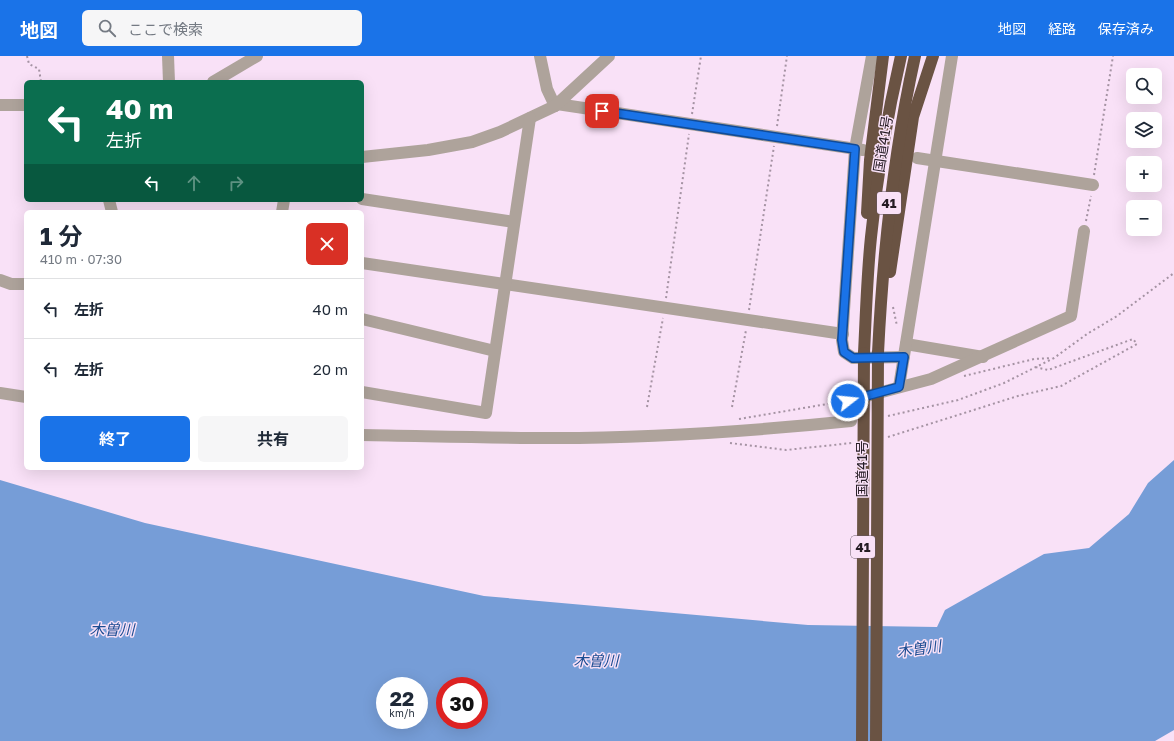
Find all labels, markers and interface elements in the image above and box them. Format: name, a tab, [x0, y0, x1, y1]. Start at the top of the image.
search box	[82, 10, 362, 46]
icon: search	[96, 17, 118, 39]
text: 地図	[20, 18, 58, 41]
text: ここで検索	[128, 20, 203, 38]
text: 地図	[998, 20, 1026, 37]
text: 経路	[1048, 20, 1076, 37]
text: 保存済み	[1098, 20, 1154, 37]
map controls	[1126, 68, 1162, 236]
button: search	[1126, 68, 1162, 104]
text: 40 m	[106, 92, 173, 125]
pin	[585, 94, 619, 128]
icon: left	[40, 96, 92, 148]
icon: arrive	[591, 100, 613, 122]
button: layers	[1126, 112, 1162, 148]
street label: 国道41号	[870, 114, 895, 174]
text: 左折	[106, 129, 142, 151]
button: +	[1126, 156, 1162, 192]
icon: left	[141, 172, 163, 194]
icon: ahead	[183, 172, 205, 194]
icon: right	[225, 172, 247, 194]
road number: 41	[877, 192, 901, 214]
button: −	[1126, 200, 1162, 236]
text: 1 分	[40, 221, 82, 250]
button: close	[306, 223, 348, 265]
text: 410 m · 07:30	[40, 251, 122, 267]
icon: left	[40, 298, 62, 320]
text: 左折	[74, 300, 104, 318]
text: 40 m	[313, 300, 348, 318]
icon: left	[40, 358, 62, 380]
text: 左折	[74, 360, 104, 378]
text: 20 m	[313, 360, 348, 378]
position arrow	[827, 380, 869, 422]
button: 終了	[40, 416, 190, 462]
button: 共有	[198, 416, 348, 462]
street label: 国道41号	[853, 440, 870, 498]
road number: 41	[851, 536, 875, 558]
water label: 木曽川	[89, 620, 136, 638]
water label: 木曽川	[895, 636, 944, 660]
water label: 木曽川	[573, 651, 620, 669]
speed limit sign: 30	[436, 677, 488, 729]
text: 22	[390, 686, 414, 710]
text: km/h	[389, 707, 415, 719]

